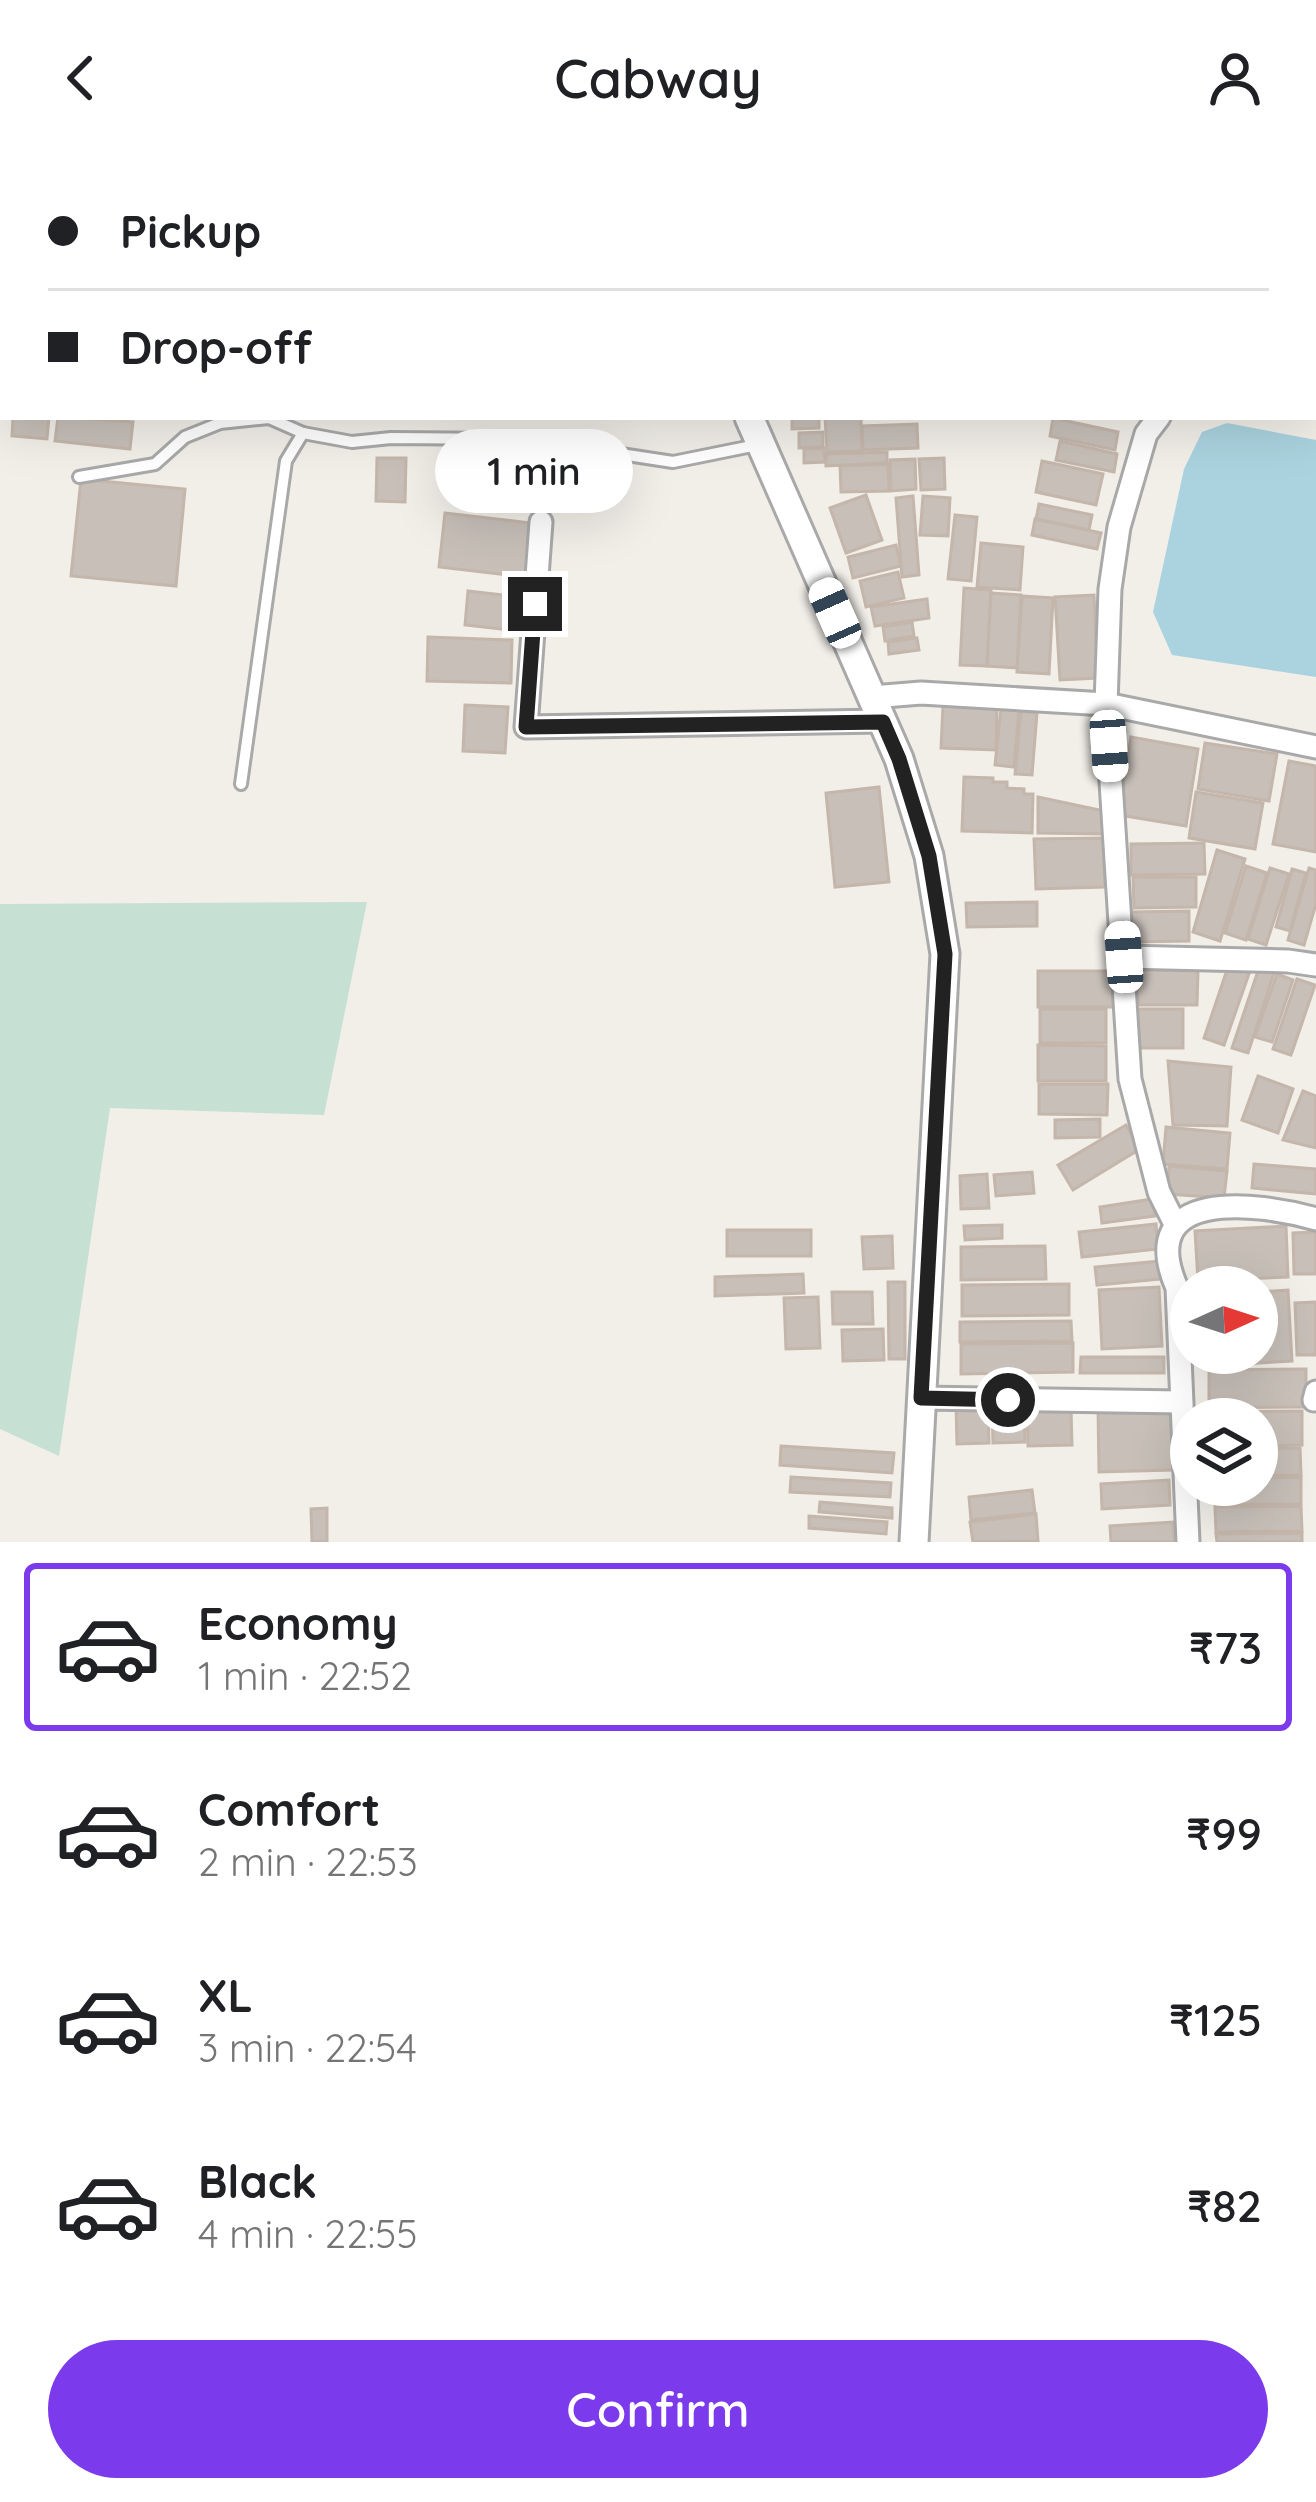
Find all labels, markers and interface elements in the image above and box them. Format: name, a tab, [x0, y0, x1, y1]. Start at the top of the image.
text: Cabway	[554, 44, 762, 112]
icon: back	[48, 45, 114, 111]
icon: person	[1202, 45, 1268, 111]
text: Pickup	[120, 203, 261, 259]
text: Drop-off	[120, 319, 312, 375]
callout: 1 min	[436, 430, 634, 514]
text: 1 min	[487, 446, 581, 495]
car	[804, 573, 866, 653]
route end	[508, 577, 562, 631]
car	[1089, 709, 1129, 783]
car	[1104, 920, 1144, 994]
north arrow	[1170, 1266, 1278, 1374]
map controls	[1170, 1266, 1278, 1506]
route start	[981, 1373, 1035, 1427]
button: layers	[1170, 1398, 1278, 1506]
icon: car	[54, 1593, 162, 1701]
text: Economy	[198, 1595, 398, 1651]
text: ₹73	[1189, 1619, 1262, 1675]
text: 1 min · 22:52	[198, 1651, 412, 1700]
icon: car	[54, 1779, 162, 1887]
text: Comfort	[198, 1781, 380, 1837]
text: ₹99	[1186, 1805, 1262, 1861]
text: 2 min · 22:53	[198, 1837, 418, 1886]
icon: car	[54, 1965, 162, 2073]
text: XL	[198, 1967, 253, 2023]
text: ₹125	[1169, 1991, 1262, 2047]
text: 3 min · 22:54	[198, 2023, 417, 2072]
icon: car	[54, 2151, 162, 2259]
text: Black	[198, 2153, 317, 2209]
text: ₹82	[1187, 2177, 1262, 2233]
text: 4 min · 22:55	[198, 2209, 418, 2258]
button: Confirm	[48, 2340, 1268, 2478]

